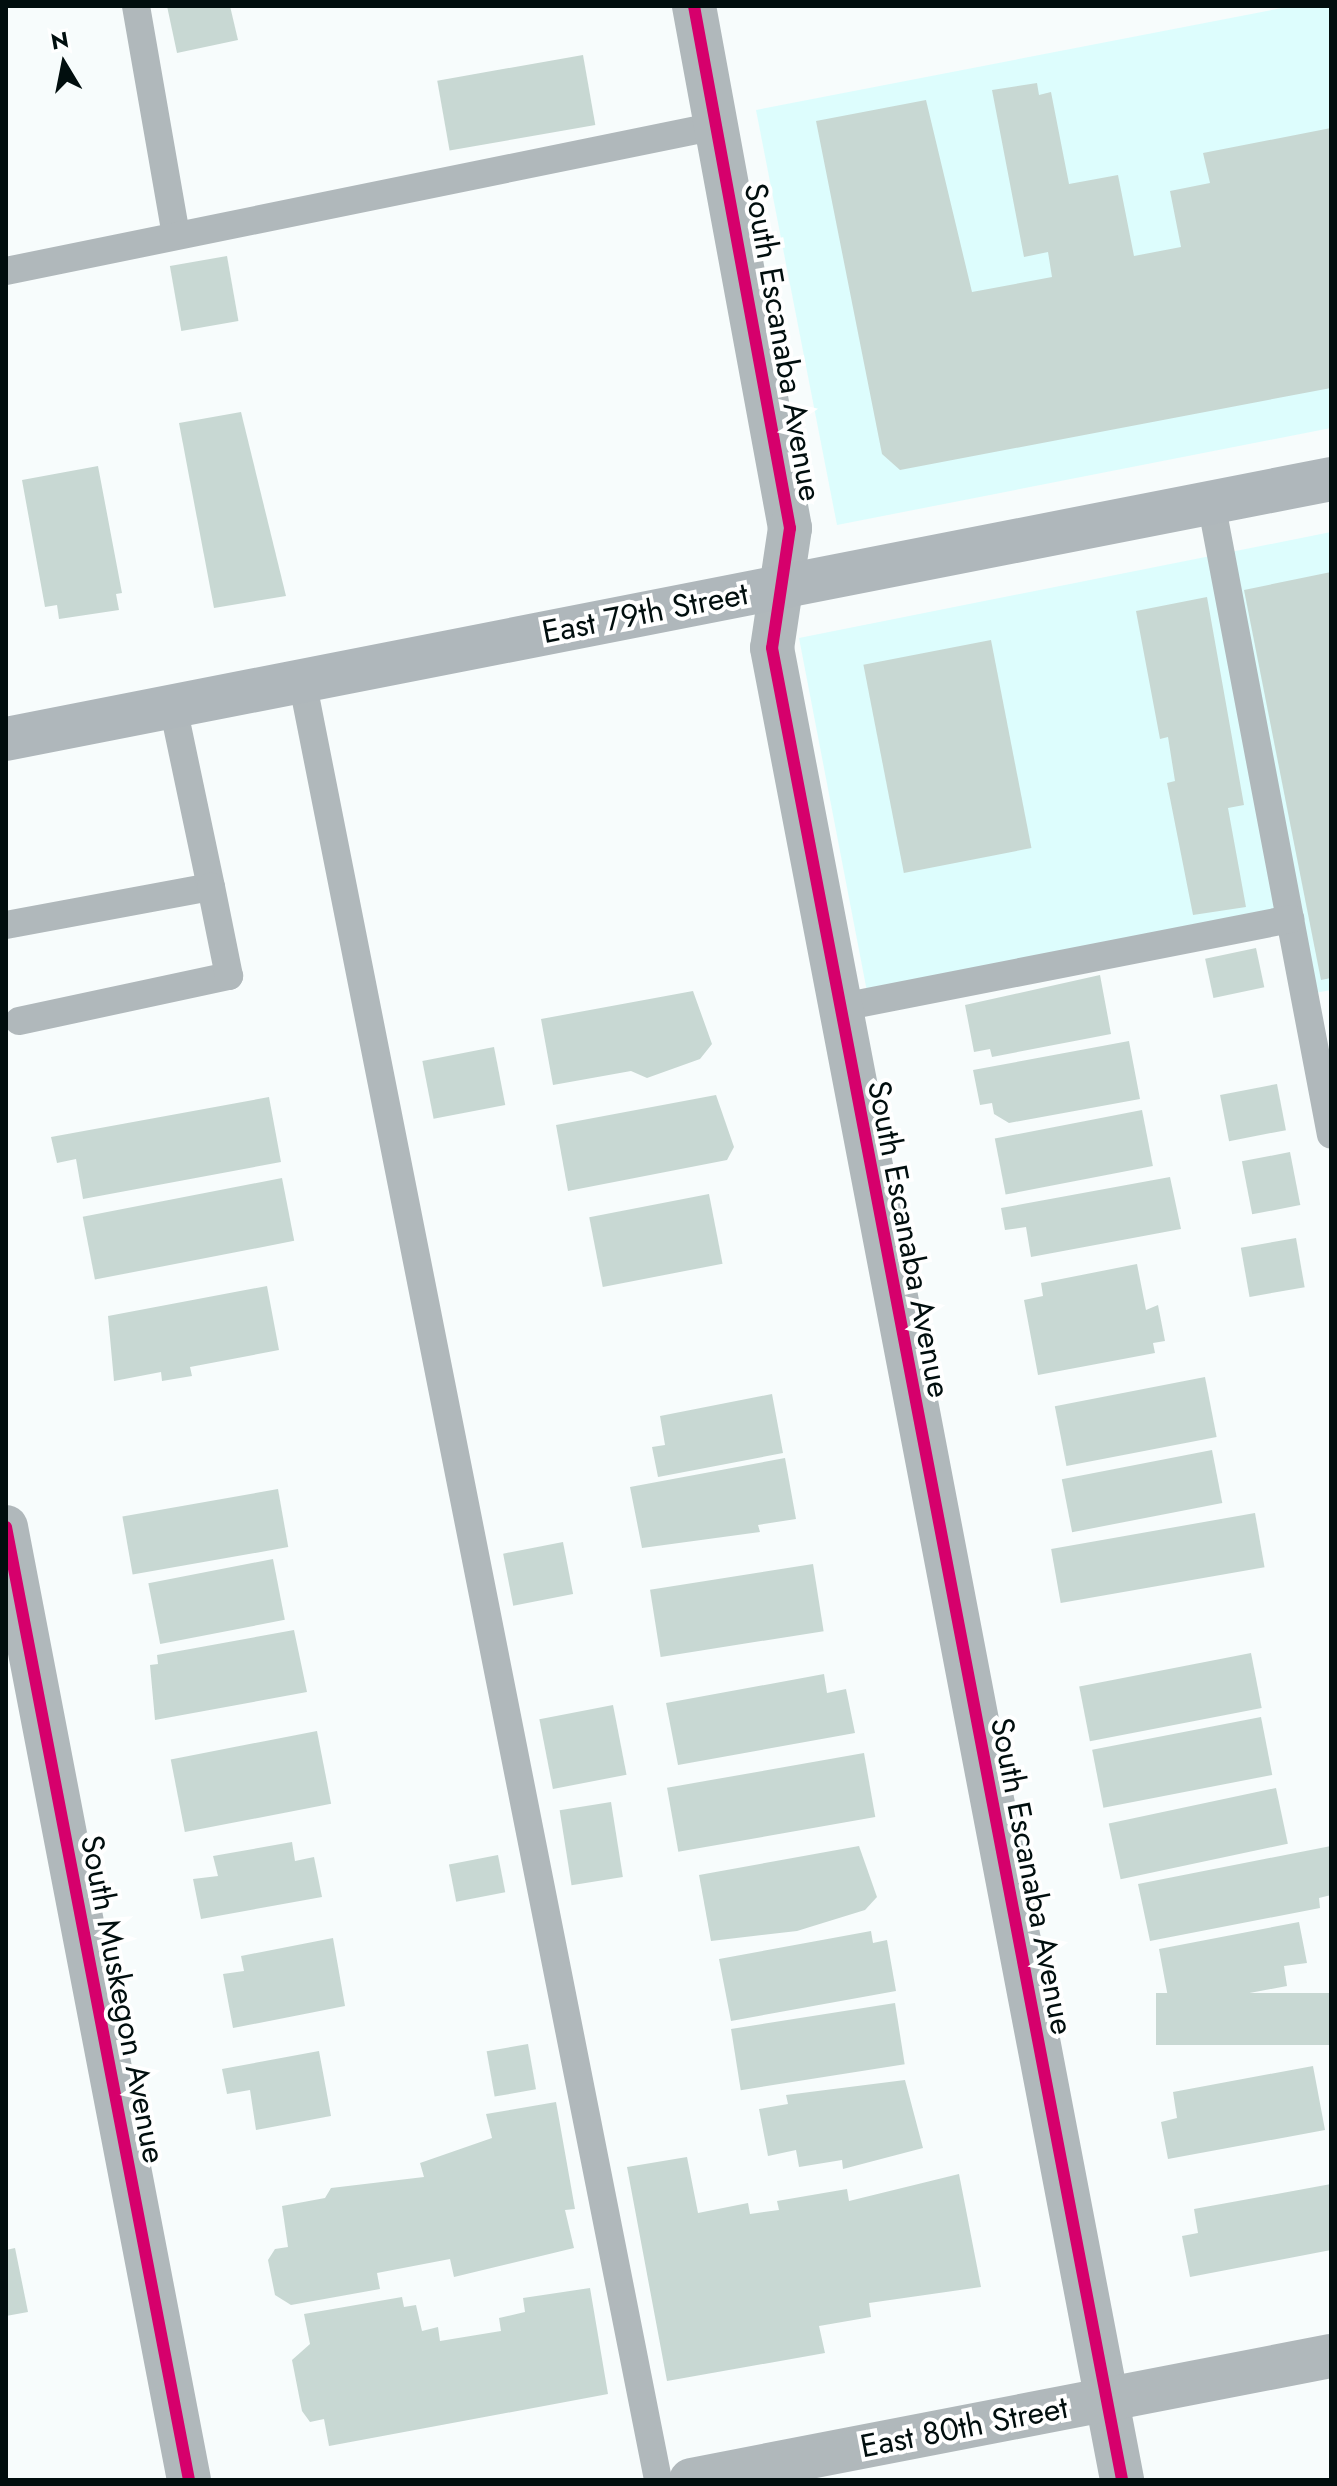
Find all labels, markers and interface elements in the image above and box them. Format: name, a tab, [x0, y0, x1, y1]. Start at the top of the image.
text: N	[48, 23, 71, 58]
north arrow	[24, 24, 104, 104]
street label: South Escanaba Avenue	[736, 180, 830, 504]
street label: East 79th Street	[539, 574, 751, 652]
street label: South Escanaba Avenue	[859, 1077, 959, 1401]
street label: South Escanaba Avenue	[982, 1714, 1082, 2038]
street label: South Muskegon Avenue	[72, 1832, 174, 2166]
street label: East 80th Street	[857, 2388, 1071, 2466]

